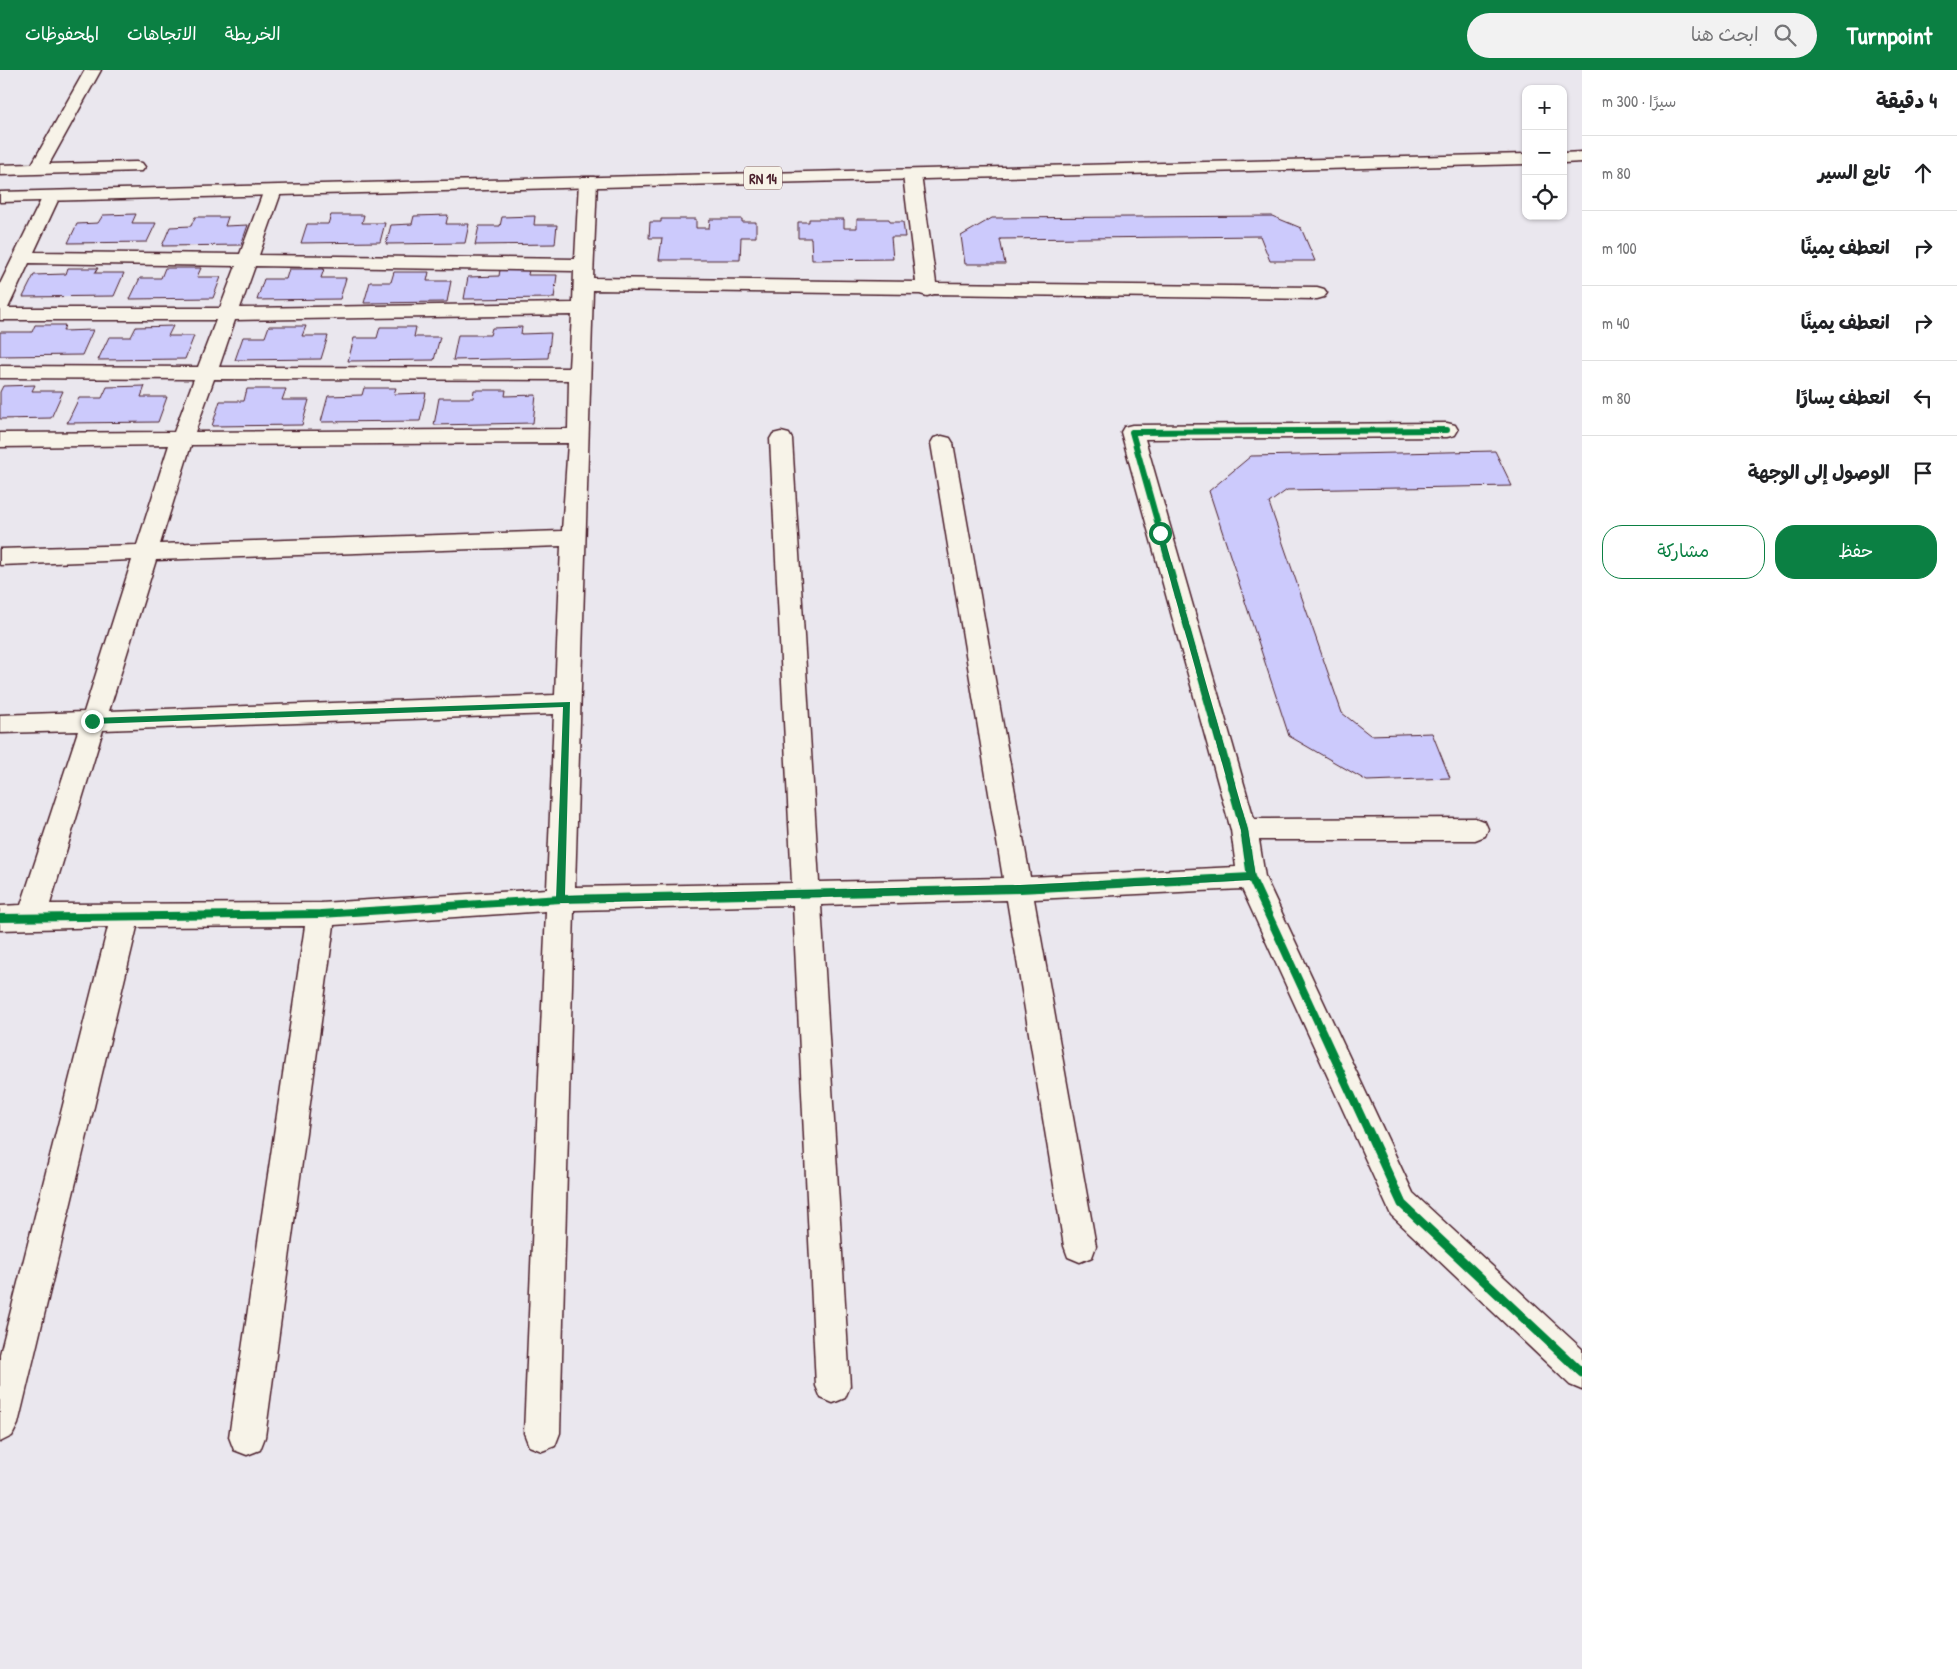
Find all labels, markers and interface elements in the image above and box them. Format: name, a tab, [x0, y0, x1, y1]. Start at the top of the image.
search box	[1467, 13, 1817, 58]
text: Turnpoint	[1847, 19, 1932, 51]
text: المحفوظات	[25, 21, 99, 46]
text: الاتجاهات	[127, 21, 197, 46]
text: الخريطة	[225, 21, 281, 46]
text: ابحث هنا	[1691, 21, 1759, 47]
icon: search	[1771, 21, 1799, 49]
map controls	[1522, 85, 1567, 220]
button: +	[1522, 85, 1567, 130]
text: 4 دقيقة	[1876, 86, 1937, 115]
text: سيرًا · 300 m	[1602, 90, 1677, 112]
button: −	[1522, 130, 1567, 175]
text: تابع السير	[1818, 159, 1890, 185]
icon: ahead	[1909, 159, 1937, 187]
text: 80 m	[1602, 162, 1631, 184]
road number: RN 14	[744, 166, 782, 190]
button: locate	[1522, 175, 1567, 220]
text: انعطف يمينًا	[1801, 234, 1890, 260]
icon: right	[1909, 234, 1937, 262]
text: 100 m	[1602, 237, 1637, 259]
text: انعطف يمينًا	[1801, 309, 1890, 335]
icon: right	[1909, 309, 1937, 337]
text: 40 m	[1602, 312, 1630, 334]
text: انعطف يسارًا	[1796, 384, 1890, 410]
icon: left	[1909, 384, 1937, 412]
text: 80 m	[1602, 387, 1631, 409]
text: الوصول إلى الوجهة	[1748, 459, 1890, 485]
icon: arrive	[1909, 459, 1937, 487]
route start	[1149, 522, 1172, 545]
button: مشاركة	[1602, 525, 1765, 579]
button: حفظ	[1775, 525, 1937, 579]
route end	[81, 710, 104, 733]

